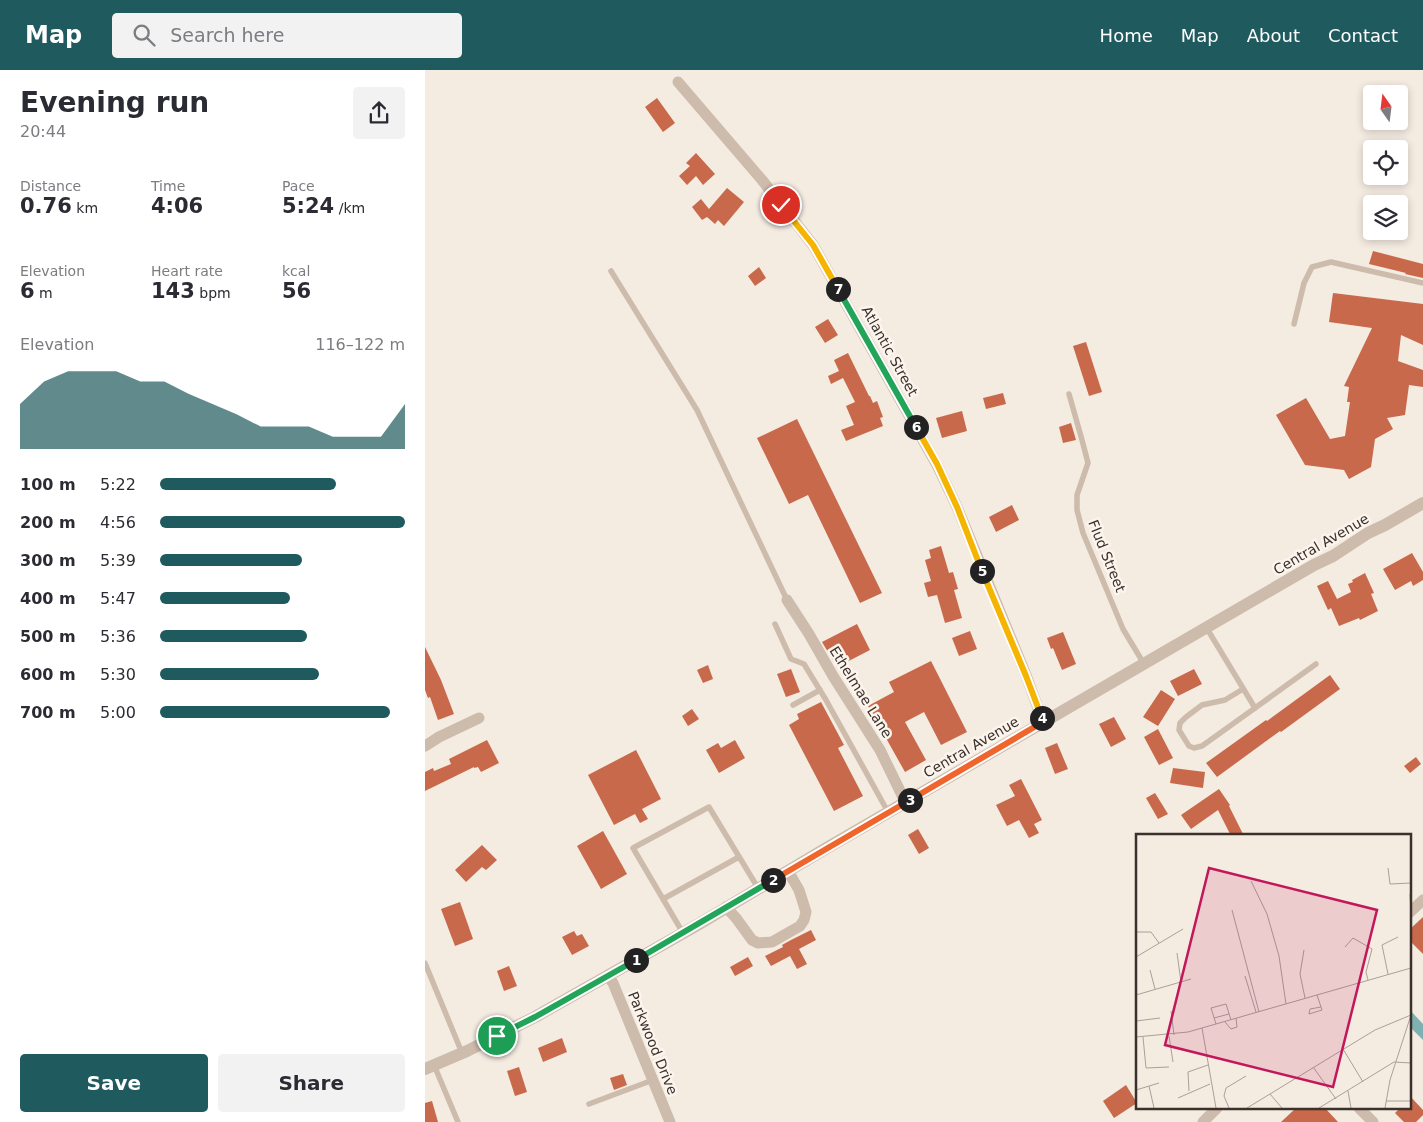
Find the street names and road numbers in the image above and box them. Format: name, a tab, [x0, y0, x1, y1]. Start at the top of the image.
street label: Atlantic Street	[859, 303, 922, 399]
street label: Central Avenue	[1270, 510, 1372, 578]
street label: Flud Street	[1085, 517, 1129, 595]
street label: Ethelmae Lane	[826, 643, 896, 741]
street label: Central Avenue	[920, 713, 1022, 781]
street label: Parkwood Drive	[625, 989, 681, 1097]

